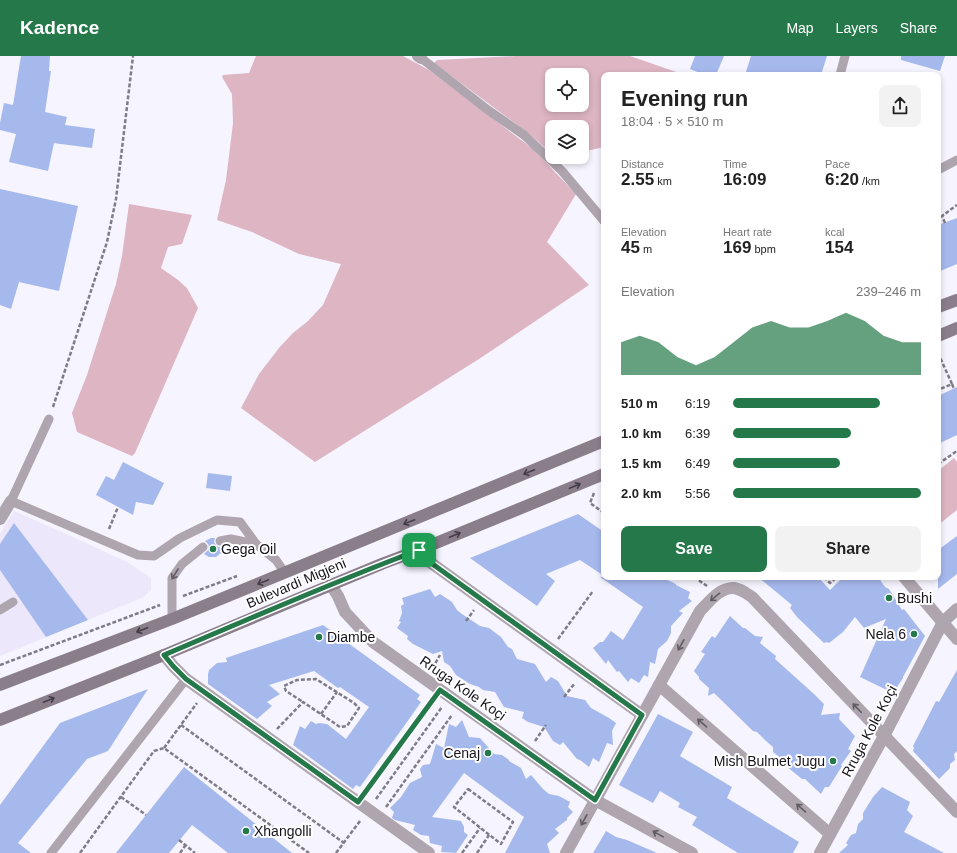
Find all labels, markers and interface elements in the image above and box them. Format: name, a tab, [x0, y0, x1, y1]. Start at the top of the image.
text: Kadence	[20, 17, 99, 38]
text: Map	[786, 20, 814, 36]
text: Layers	[836, 20, 878, 36]
text: Share	[900, 20, 937, 36]
map controls	[545, 68, 589, 164]
button: locate	[545, 68, 589, 112]
button: share	[879, 85, 921, 127]
text: Evening run	[621, 86, 748, 111]
text: 18:04 · 5 × 510 m	[621, 114, 723, 129]
button: layers	[545, 120, 589, 164]
text: Distance	[621, 158, 664, 170]
text: Time	[723, 158, 747, 170]
text: Pace	[825, 158, 850, 170]
text: 2.55	[621, 170, 654, 189]
text: 16:09	[723, 170, 766, 189]
text: 6:20	[825, 170, 859, 189]
text: km	[654, 175, 672, 187]
text: /km	[859, 175, 880, 187]
text: Elevation	[621, 226, 666, 238]
text: Heart rate	[723, 226, 772, 238]
text: kcal	[825, 226, 845, 238]
text: 45	[621, 238, 640, 257]
text: 169	[723, 238, 751, 257]
text: 154	[825, 238, 853, 257]
text: m	[640, 243, 652, 255]
text: bpm	[751, 243, 776, 255]
text: Elevation	[621, 284, 674, 299]
text: 239–246 m	[856, 284, 921, 299]
text: 510 m	[621, 396, 658, 411]
text: 6:19	[685, 396, 710, 411]
text: 1.0 km	[621, 426, 661, 441]
text: 6:39	[685, 426, 710, 441]
text: 1.5 km	[621, 456, 661, 471]
text: 6:49	[685, 456, 710, 471]
one-way arrow	[524, 469, 536, 477]
one-way arrow	[569, 481, 581, 489]
text: 2.0 km	[621, 486, 661, 501]
text: 5:56	[685, 486, 710, 501]
one-way arrow	[403, 518, 415, 526]
button: Save	[621, 526, 767, 572]
button: Share	[775, 526, 921, 572]
one-way arrow	[449, 531, 461, 539]
pin	[402, 533, 436, 567]
icon: arrive	[408, 539, 430, 561]
place label: Gega Oil	[221, 541, 276, 557]
marker: Gega Oil	[208, 544, 218, 554]
street label: Bulevardi Migjeni	[244, 555, 348, 611]
one-way arrow	[171, 568, 179, 580]
one-way arrow	[257, 578, 269, 586]
place label: Bushi	[897, 590, 932, 606]
one-way arrow	[710, 592, 720, 601]
marker: Bushi	[884, 593, 894, 603]
place label: Nela 6	[866, 626, 906, 642]
one-way arrow	[137, 627, 149, 635]
place label: Diambe	[327, 629, 375, 645]
marker: Nela 6	[909, 629, 919, 639]
marker: Diambe	[314, 632, 324, 642]
one-way arrow	[676, 639, 684, 651]
street label: Rruga Kole Koçi	[417, 652, 509, 724]
street label: Rruga Kole Koçi	[838, 683, 900, 779]
one-way arrow	[43, 696, 55, 703]
one-way arrow	[852, 703, 862, 713]
one-way arrow	[697, 719, 707, 728]
place label: Cenaj	[443, 745, 480, 761]
marker: Cenaj	[483, 748, 493, 758]
place label: Mish Bulmet Jugu	[714, 753, 825, 769]
marker: Mish Bulmet Jugu	[828, 756, 838, 766]
one-way arrow	[796, 804, 806, 813]
one-way arrow	[579, 814, 587, 826]
place label: Xhangolli	[254, 823, 312, 839]
marker: Xhangolli	[241, 826, 251, 836]
one-way arrow	[652, 830, 664, 838]

